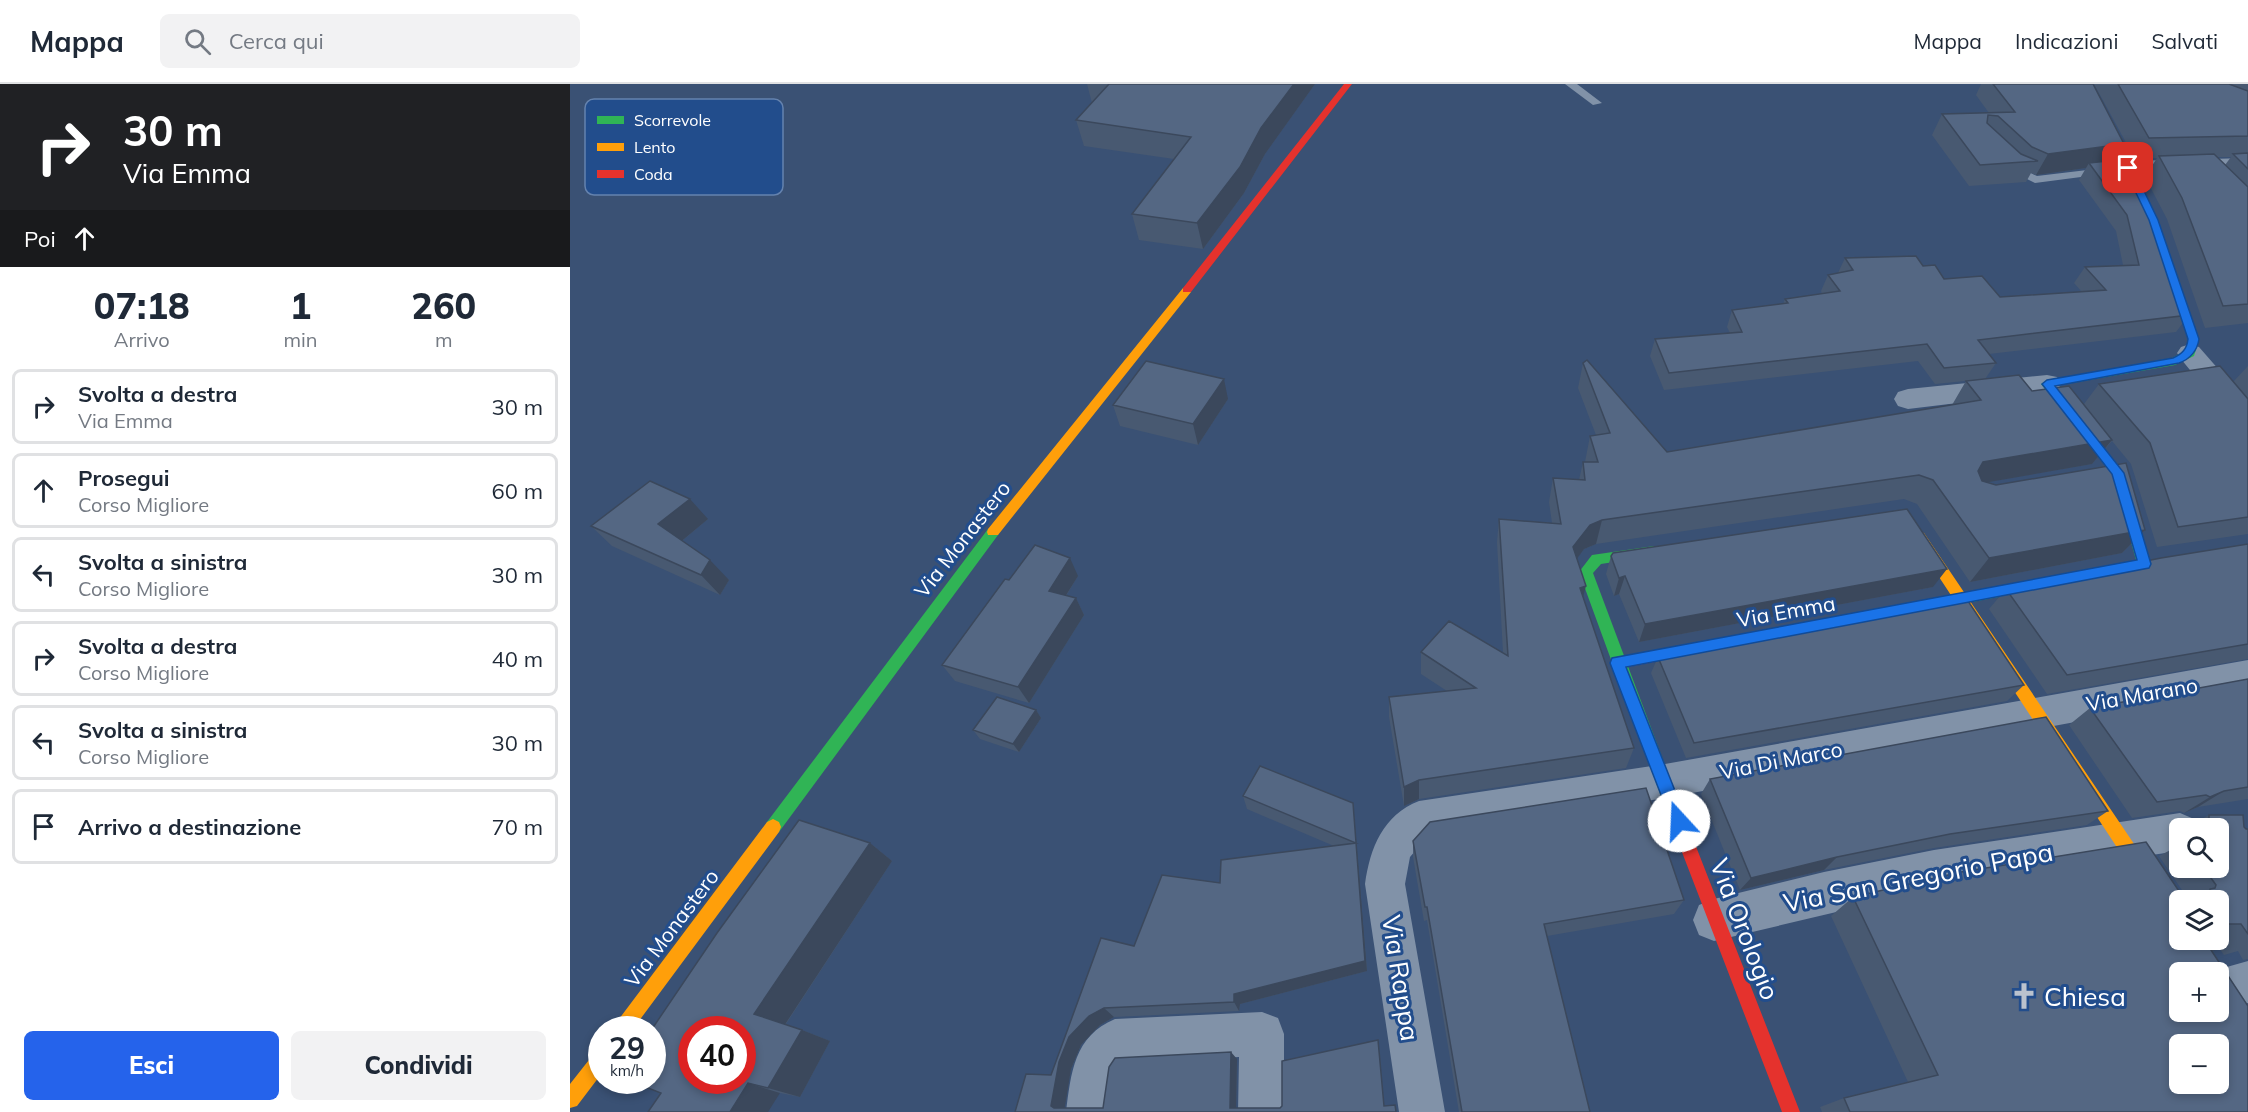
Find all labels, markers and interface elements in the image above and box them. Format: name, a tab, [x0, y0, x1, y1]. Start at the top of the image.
search box	[160, 14, 580, 68]
text: Mappa	[30, 24, 124, 59]
icon: search	[181, 25, 214, 58]
text: Cerca qui	[229, 27, 324, 55]
text: Mappa	[1914, 28, 1982, 54]
text: Indicazioni	[2015, 28, 2118, 54]
text: Salvati	[2151, 28, 2218, 54]
legend	[585, 99, 783, 195]
text: 30 m	[123, 104, 223, 157]
icon: right	[24, 108, 102, 186]
text: Scorrevole	[634, 110, 711, 130]
text: Lento	[634, 137, 675, 157]
pin	[2102, 142, 2153, 193]
icon: arrive	[2111, 151, 2144, 184]
text: Via Emma	[123, 156, 251, 190]
text: Coda	[634, 164, 673, 184]
icon: ahead	[68, 222, 101, 255]
text: Poi	[24, 225, 56, 253]
text: 07:18	[94, 283, 190, 328]
text: 1	[290, 283, 311, 328]
text: 260	[411, 283, 476, 328]
text: Arrivo	[114, 327, 170, 352]
text: min	[283, 327, 318, 352]
text: m	[435, 327, 453, 352]
text: Svolta a destra	[78, 380, 237, 408]
icon: right	[27, 390, 60, 423]
text: 30 m	[492, 393, 543, 421]
text: Via Emma	[78, 408, 173, 433]
text: Prosegui	[78, 464, 170, 492]
icon: ahead	[27, 474, 60, 507]
street label: Via Monastero	[908, 475, 1016, 603]
text: 60 m	[492, 477, 543, 505]
text: Corso Migliore	[78, 492, 209, 517]
text: Svolta a sinistra	[78, 548, 247, 576]
icon: left	[27, 558, 60, 591]
text: 30 m	[492, 561, 543, 589]
text: Corso Migliore	[78, 576, 209, 601]
street label: Via Emma	[1735, 590, 1837, 632]
text: Svolta a destra	[78, 632, 237, 660]
icon: right	[27, 642, 60, 675]
text: 40 m	[492, 645, 543, 673]
text: Corso Migliore	[78, 660, 209, 685]
street label: Via Marano	[2084, 671, 2200, 717]
text: Svolta a sinistra	[78, 716, 247, 744]
icon: left	[27, 726, 60, 759]
text: 30 m	[492, 729, 543, 757]
street label: Via Di Marco	[1718, 735, 1844, 785]
text: Corso Migliore	[78, 744, 209, 769]
position arrow	[1647, 789, 1711, 853]
icon: arrive	[27, 810, 60, 843]
text: Arrivo a destinazione	[78, 813, 301, 841]
text: 70 m	[492, 813, 543, 841]
map controls	[2169, 818, 2229, 1094]
button: search	[2169, 818, 2229, 878]
street label: Via San Gregorio Papa	[1780, 835, 2056, 919]
street label: Via Orologio	[1703, 854, 1787, 1004]
street label: Via Monastero	[618, 864, 724, 992]
button: layers	[2169, 890, 2229, 950]
street label: Via Rappa	[1375, 913, 1427, 1043]
button: +	[2169, 962, 2229, 1022]
place label: Chiesa	[2044, 980, 2126, 1013]
church icon: Chiesa	[2009, 981, 2039, 1011]
speed limit sign: 40	[678, 1016, 756, 1094]
text: 29	[609, 1029, 645, 1067]
button: Esci	[24, 1031, 279, 1100]
button: Condividi	[291, 1031, 546, 1100]
button: −	[2169, 1034, 2229, 1094]
text: km/h	[610, 1061, 644, 1080]

